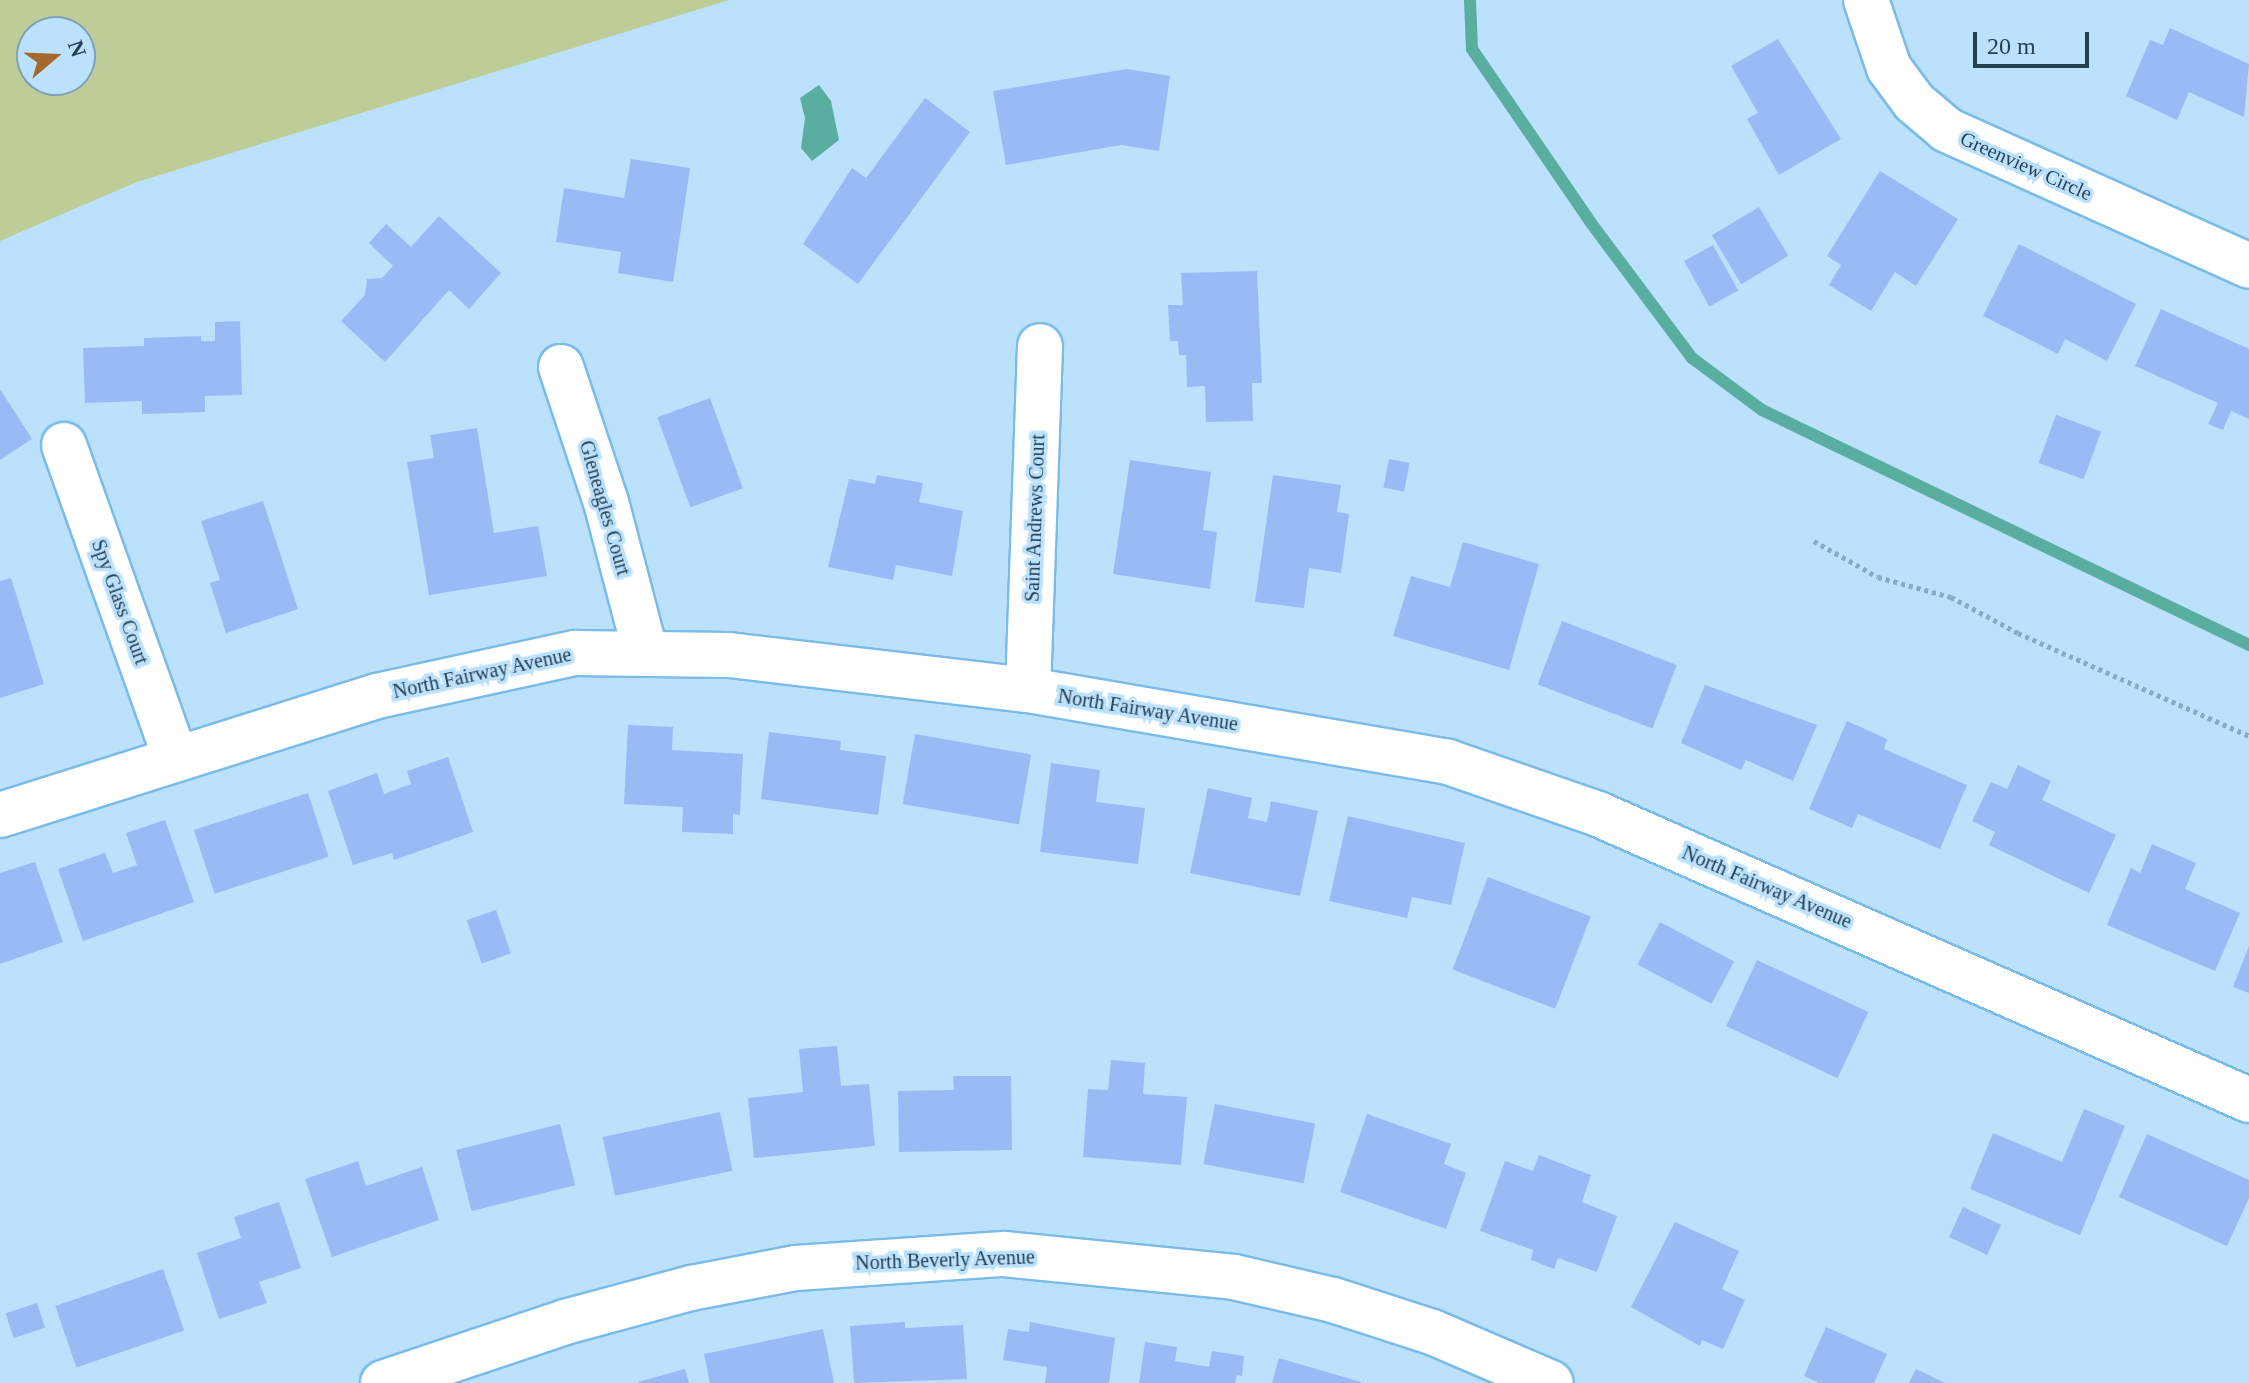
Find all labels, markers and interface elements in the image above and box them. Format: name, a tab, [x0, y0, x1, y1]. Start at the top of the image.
north arrow	[16, 16, 96, 96]
scale bar	[1977, 16, 2093, 66]
text: 20 m	[1987, 33, 2036, 59]
text: N	[63, 37, 92, 60]
street label: Greenview Circle	[1956, 126, 2096, 206]
street label: Saint Andrews Court	[1020, 433, 1050, 603]
street label: Gleneagles Court	[574, 438, 636, 578]
street label: Spy Glass Court	[86, 536, 154, 668]
street label: North Fairway Avenue	[390, 642, 574, 704]
street label: North Fairway Avenue	[1056, 684, 1240, 736]
street label: North Fairway Avenue	[1678, 840, 1856, 934]
street label: North Beverly Avenue	[854, 1245, 1036, 1275]

